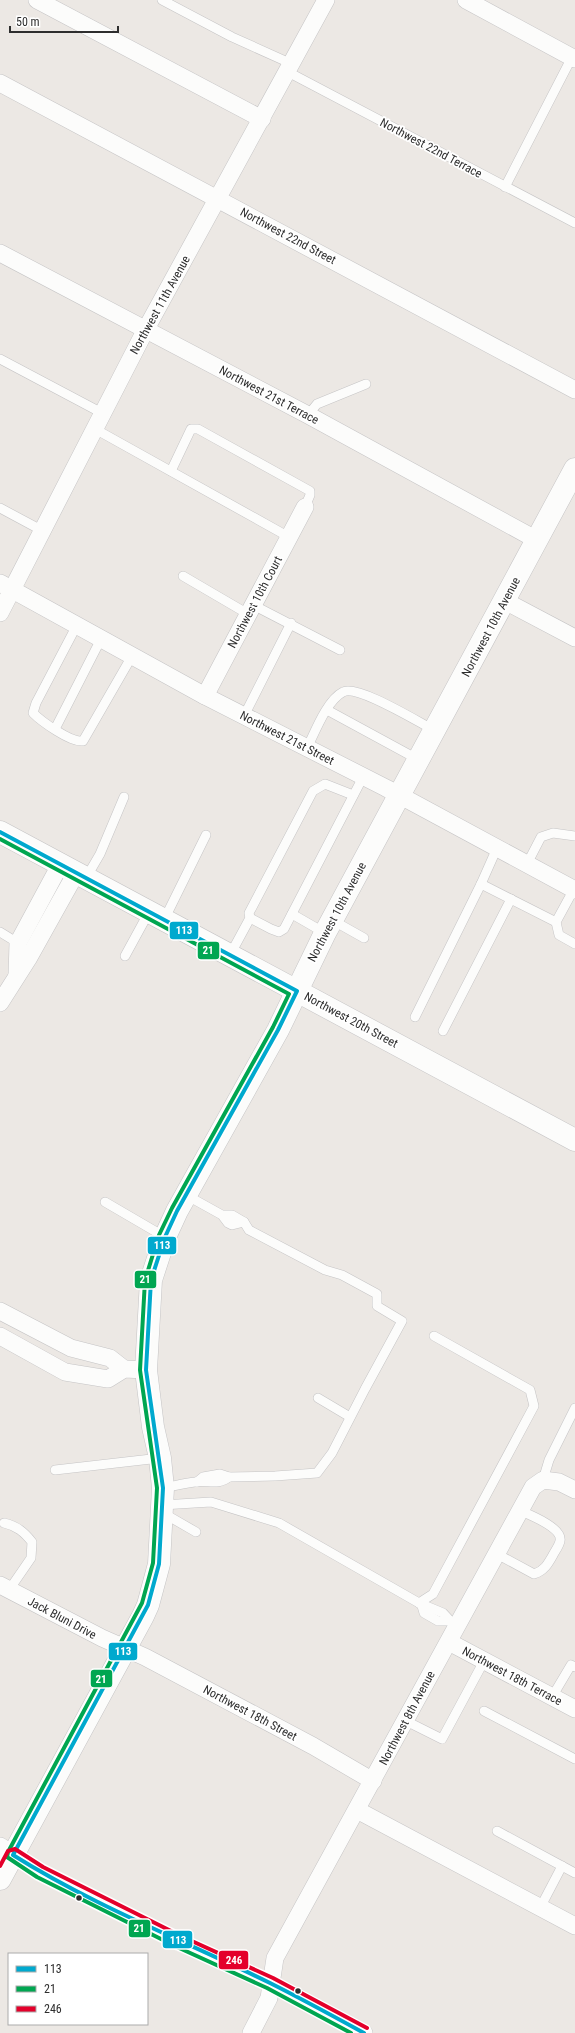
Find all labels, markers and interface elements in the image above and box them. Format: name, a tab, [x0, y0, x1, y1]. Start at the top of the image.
scale bar	[10, 8, 118, 34]
text: 50 m	[16, 15, 40, 29]
street label: Northwest 22nd Terrace	[378, 115, 485, 181]
street label: Northwest 22nd Street	[238, 205, 339, 267]
street label: Northwest 11th Avenue	[127, 253, 193, 357]
street label: Northwest 21st Terrace	[217, 363, 321, 427]
street label: Northwest 10th Court	[225, 553, 285, 650]
street label: Northwest 10th Avenue	[459, 575, 523, 679]
street label: Northwest 21st Street	[238, 708, 337, 768]
street label: Northwest 10th Avenue	[305, 860, 369, 964]
line badge: 113	[169, 921, 199, 940]
text: 113	[176, 924, 193, 937]
line badge: 21	[197, 941, 220, 960]
text: 21	[202, 944, 214, 957]
street label: Northwest 20th Street	[302, 989, 401, 1051]
line badge: 113	[147, 1236, 177, 1255]
text: 113	[154, 1239, 171, 1252]
line badge: 21	[134, 1270, 157, 1289]
text: 21	[139, 1273, 151, 1286]
street label: Jack Bluni Drive	[25, 1594, 99, 1642]
line badge: 113	[108, 1642, 138, 1661]
street label: Northwest 18th Terrace	[460, 1644, 565, 1708]
text: 113	[115, 1645, 132, 1658]
street label: Northwest 8th Avenue	[376, 1668, 438, 1767]
line badge: 21	[90, 1669, 113, 1688]
text: 21	[95, 1673, 107, 1686]
street label: Northwest 18th Street	[201, 1682, 300, 1744]
unlabelled marker	[74, 1893, 84, 1903]
line badge: 21	[128, 1919, 151, 1938]
text: 21	[133, 1922, 145, 1935]
line badge: 113	[162, 1930, 193, 1949]
text: 113	[170, 1934, 187, 1947]
line badge: 246	[218, 1950, 249, 1970]
legend	[8, 1953, 148, 2025]
text: 246	[226, 1954, 243, 1967]
text: 113	[44, 1962, 62, 1976]
text: 21	[44, 1982, 56, 1996]
unlabelled marker	[293, 1986, 303, 1996]
text: 246	[44, 2002, 62, 2016]

